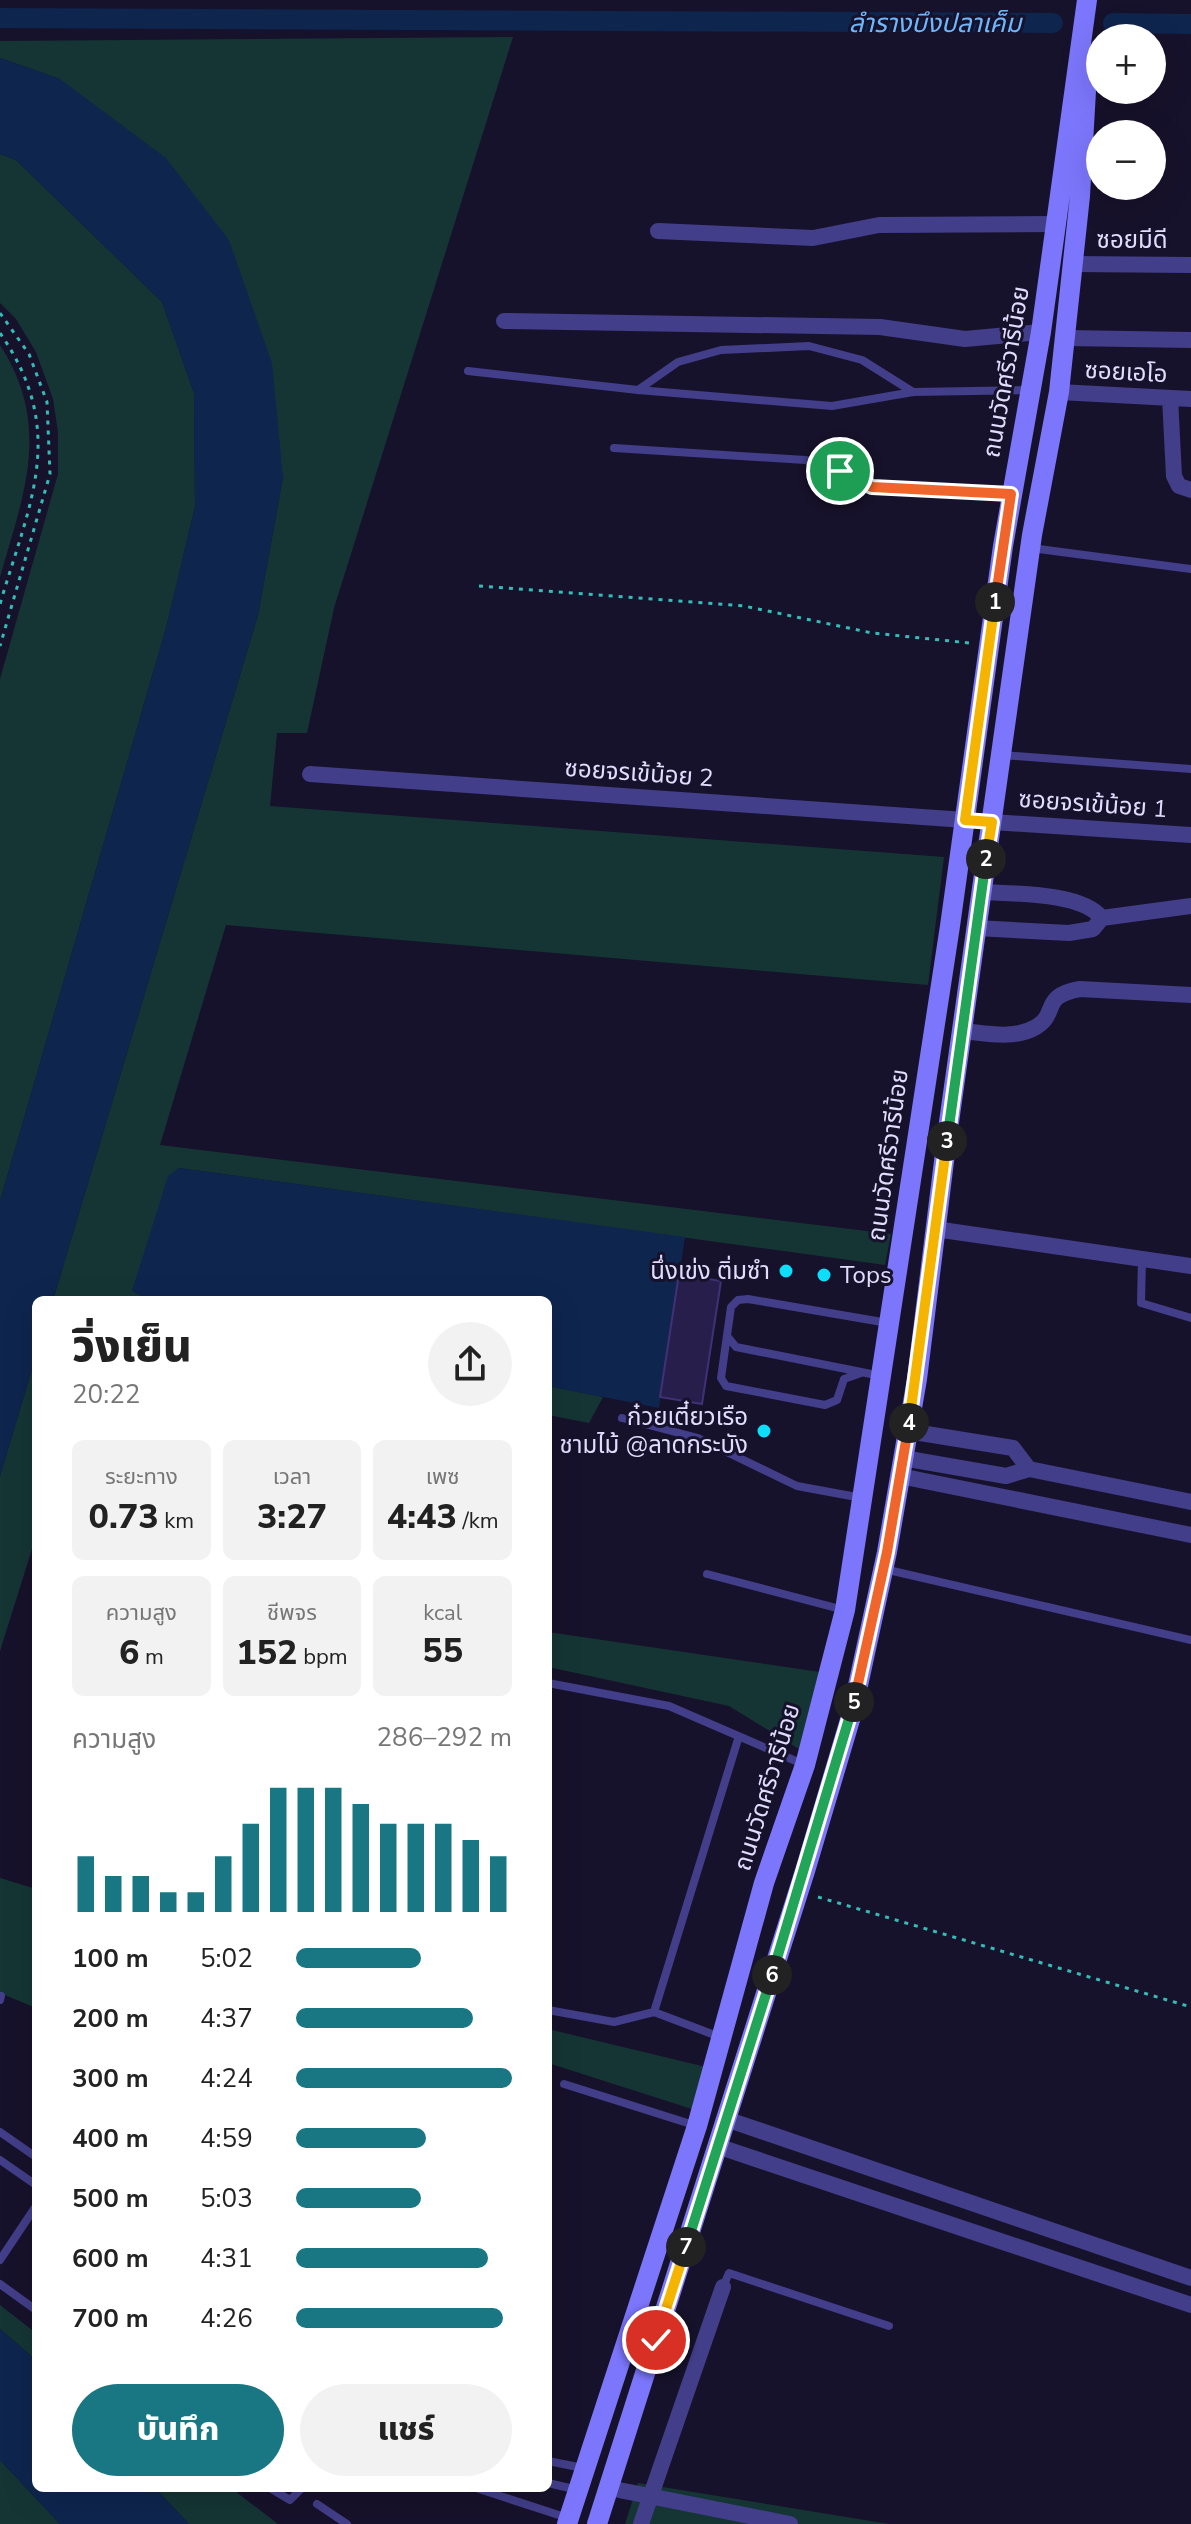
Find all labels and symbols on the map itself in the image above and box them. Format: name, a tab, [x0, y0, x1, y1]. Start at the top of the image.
water label: ลำรางบึงปลาเค็ม	[849, 6, 1023, 41]
street label: ซอยมีดี	[1097, 224, 1167, 256]
street label: ถนนวัดศรีวารีน้อย	[975, 284, 1037, 460]
street label: ซอยเอโอ	[1084, 354, 1168, 390]
pin	[806, 437, 874, 505]
pin: 1	[975, 582, 1015, 622]
street label: ซอยจรเข้น้อย 2	[564, 752, 714, 794]
street label: ซอยจรเข้น้อย 1	[1018, 783, 1168, 825]
pin: 2	[966, 839, 1006, 879]
street label: ถนนวัดศรีวารีน้อย	[860, 1067, 916, 1243]
pin: 3	[927, 1121, 967, 1161]
place label: นึ่งเข่ง ติ่มซำ	[650, 1254, 770, 1287]
place label: Tops	[840, 1259, 892, 1291]
marker: นึ่งเข่ง ติ่มซำ	[777, 1262, 795, 1280]
marker: Tops	[815, 1266, 833, 1284]
place label: ก๋วยเตี๋ยวเรือ ชามไม้ @ลาดกระบัง	[560, 1400, 748, 1461]
pin: 4	[889, 1403, 929, 1443]
marker: ก๋วยเตี๋ยวเรือ ชามไม้ @ลาดกระบัง	[755, 1422, 773, 1440]
pin: 5	[834, 1682, 874, 1722]
street label: ถนนวัดศรีวารีน้อย	[726, 1699, 808, 1875]
pin: 6	[752, 1955, 792, 1995]
pin: 7	[666, 2227, 706, 2267]
pin	[622, 2306, 690, 2374]

